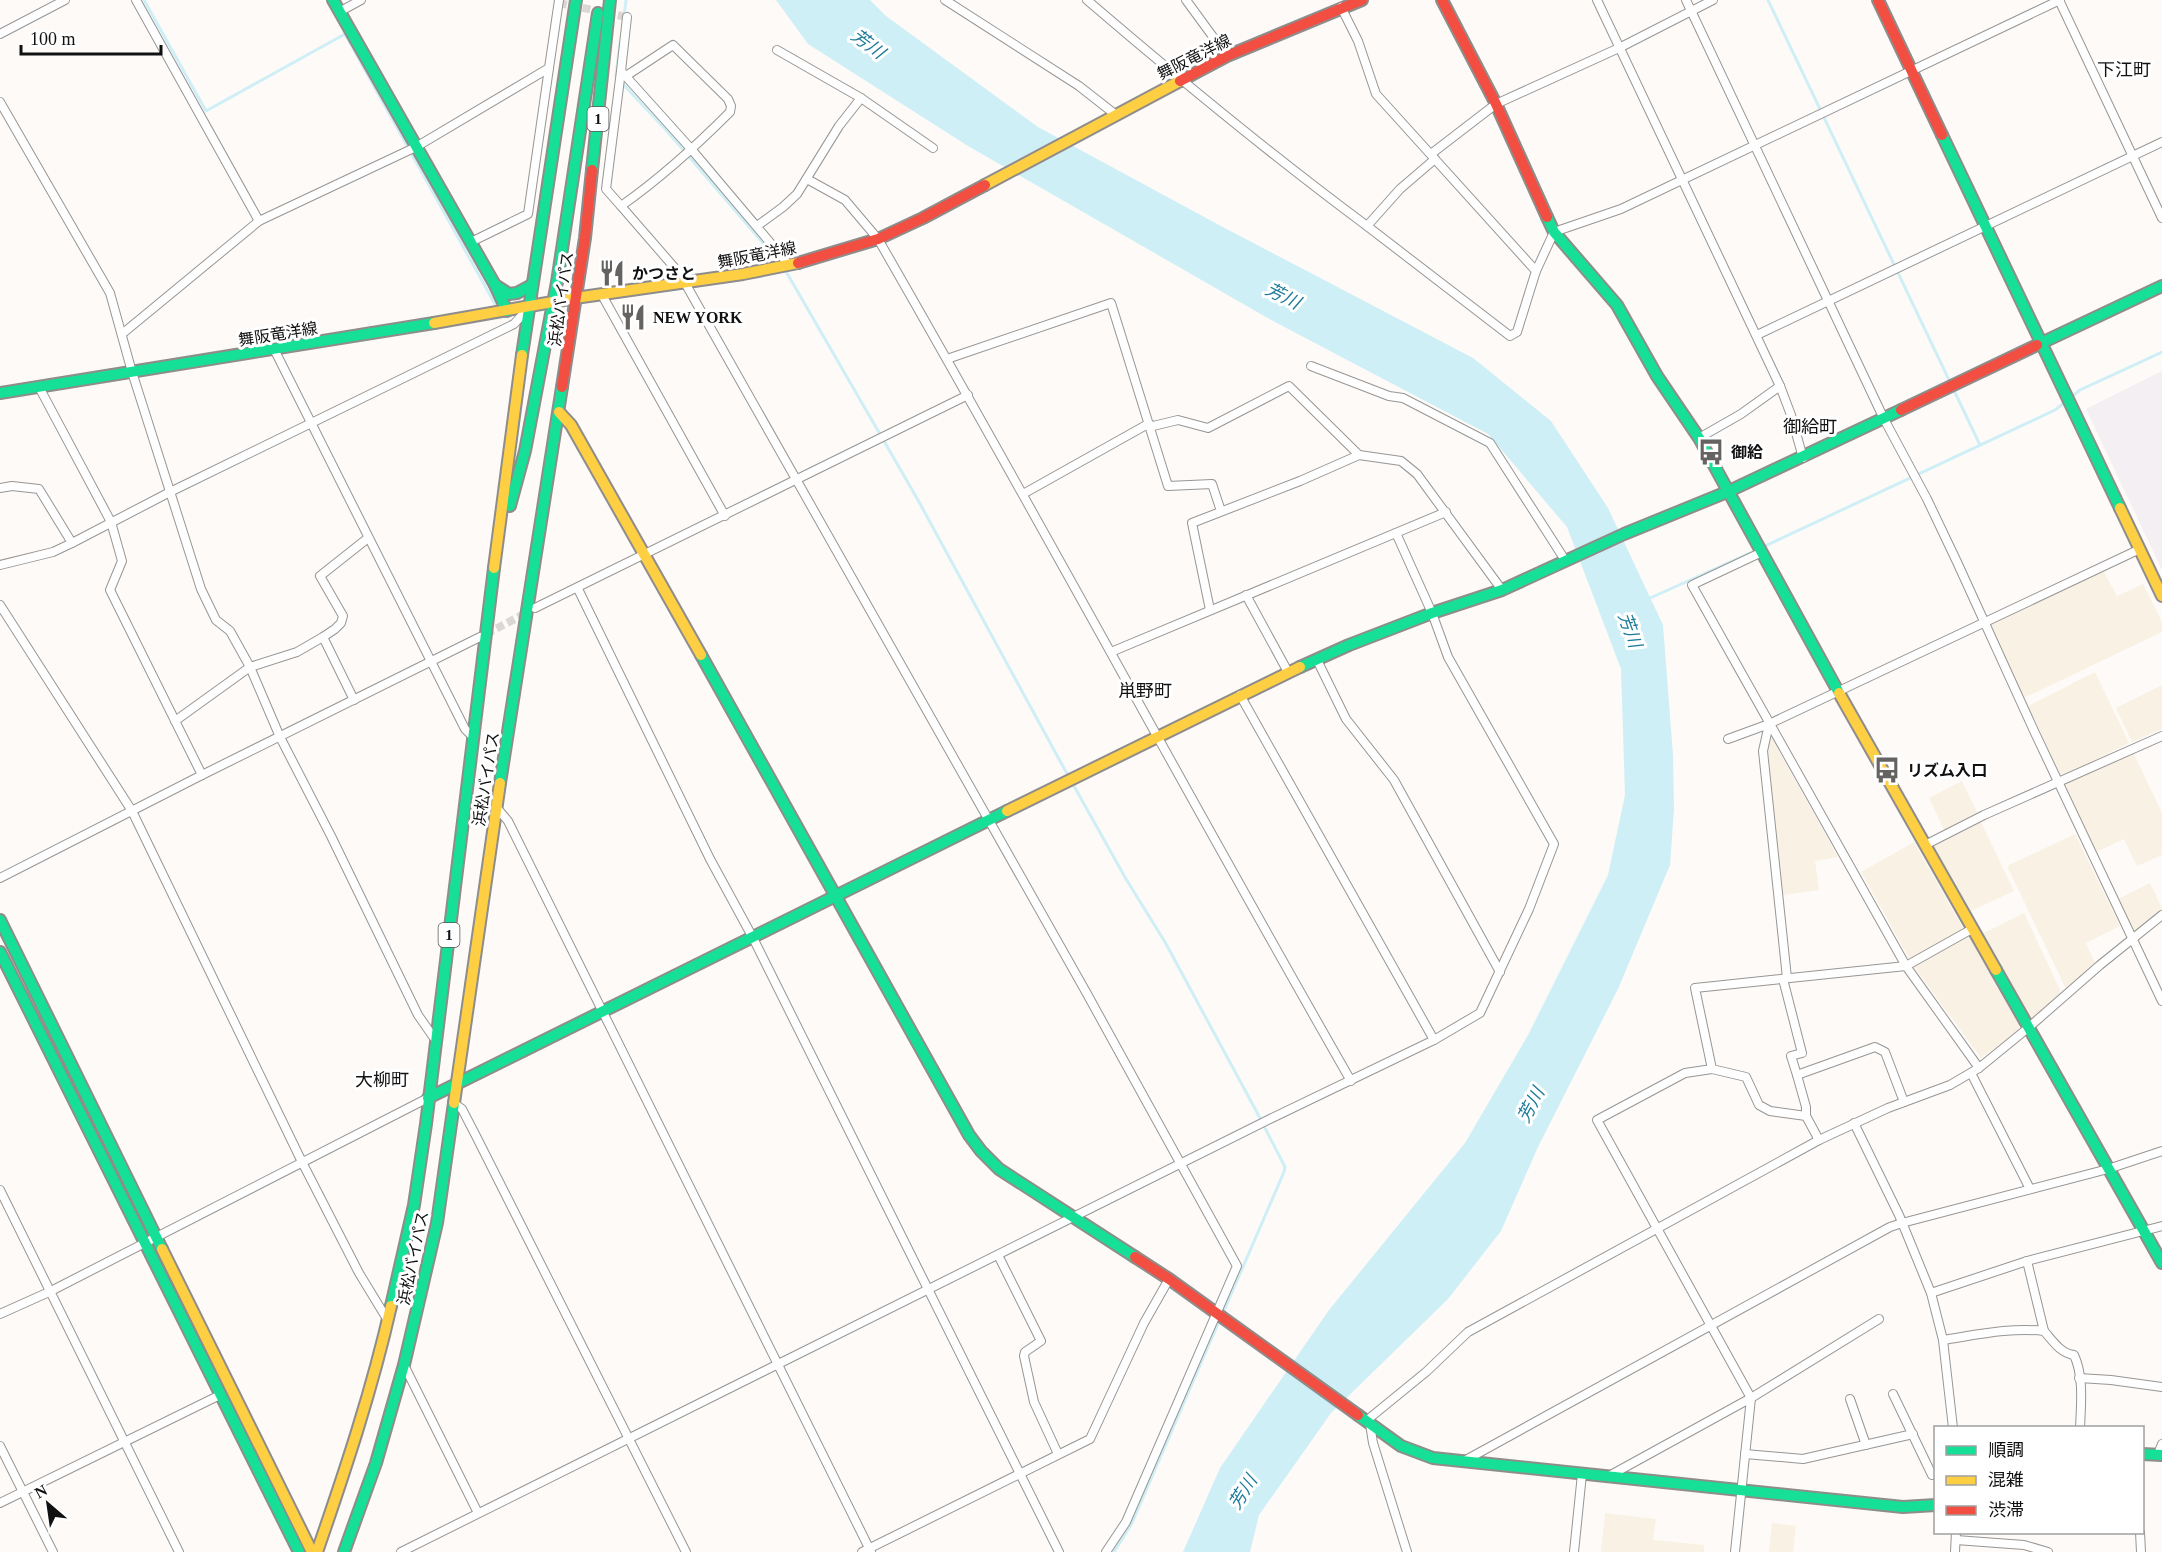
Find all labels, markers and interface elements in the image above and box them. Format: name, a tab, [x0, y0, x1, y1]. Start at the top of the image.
scale bar	[21, 18, 160, 56]
water label: 芳川	[848, 25, 890, 64]
text: 100 m	[30, 29, 76, 49]
street label: 舞阪竜洋線	[1154, 31, 1234, 83]
district label: 下江町	[2097, 60, 2151, 80]
road number: 1	[588, 107, 608, 131]
street label: 舞阪竜洋線	[716, 239, 798, 271]
street label: 浜松バイパス	[546, 250, 576, 348]
restaurant icon: かつさと	[597, 258, 627, 288]
place label: かつさと	[632, 265, 696, 282]
water label: 芳川	[1262, 279, 1305, 314]
restaurant icon: NEW YORK	[618, 302, 648, 332]
place label: NEW YORK	[653, 309, 743, 326]
street label: 舞阪竜洋線	[237, 319, 319, 349]
district label: 御給町	[1783, 417, 1837, 437]
bus stop icon: 御給	[1696, 437, 1726, 467]
place label: 御給	[1731, 443, 1763, 461]
water label: 芳川	[1614, 610, 1646, 652]
district label: 鼡野町	[1118, 681, 1172, 701]
street label: 浜松バイパス	[470, 730, 502, 828]
bus stop icon: リズム入口	[1872, 755, 1902, 785]
place label: リズム入口	[1907, 762, 1987, 779]
road number: 1	[438, 923, 460, 947]
district label: 大柳町	[355, 1070, 409, 1090]
water label: 芳川	[1514, 1083, 1549, 1126]
street label: 浜松バイパス	[395, 1209, 431, 1307]
legend	[1934, 1426, 2144, 1534]
text: 順調	[1988, 1440, 2024, 1460]
water label: 芳川	[1225, 1470, 1262, 1513]
text: 混雑	[1988, 1470, 2024, 1490]
north arrow	[18, 1474, 78, 1534]
text: N	[32, 1481, 51, 1502]
text: 渋滞	[1988, 1500, 2024, 1520]

